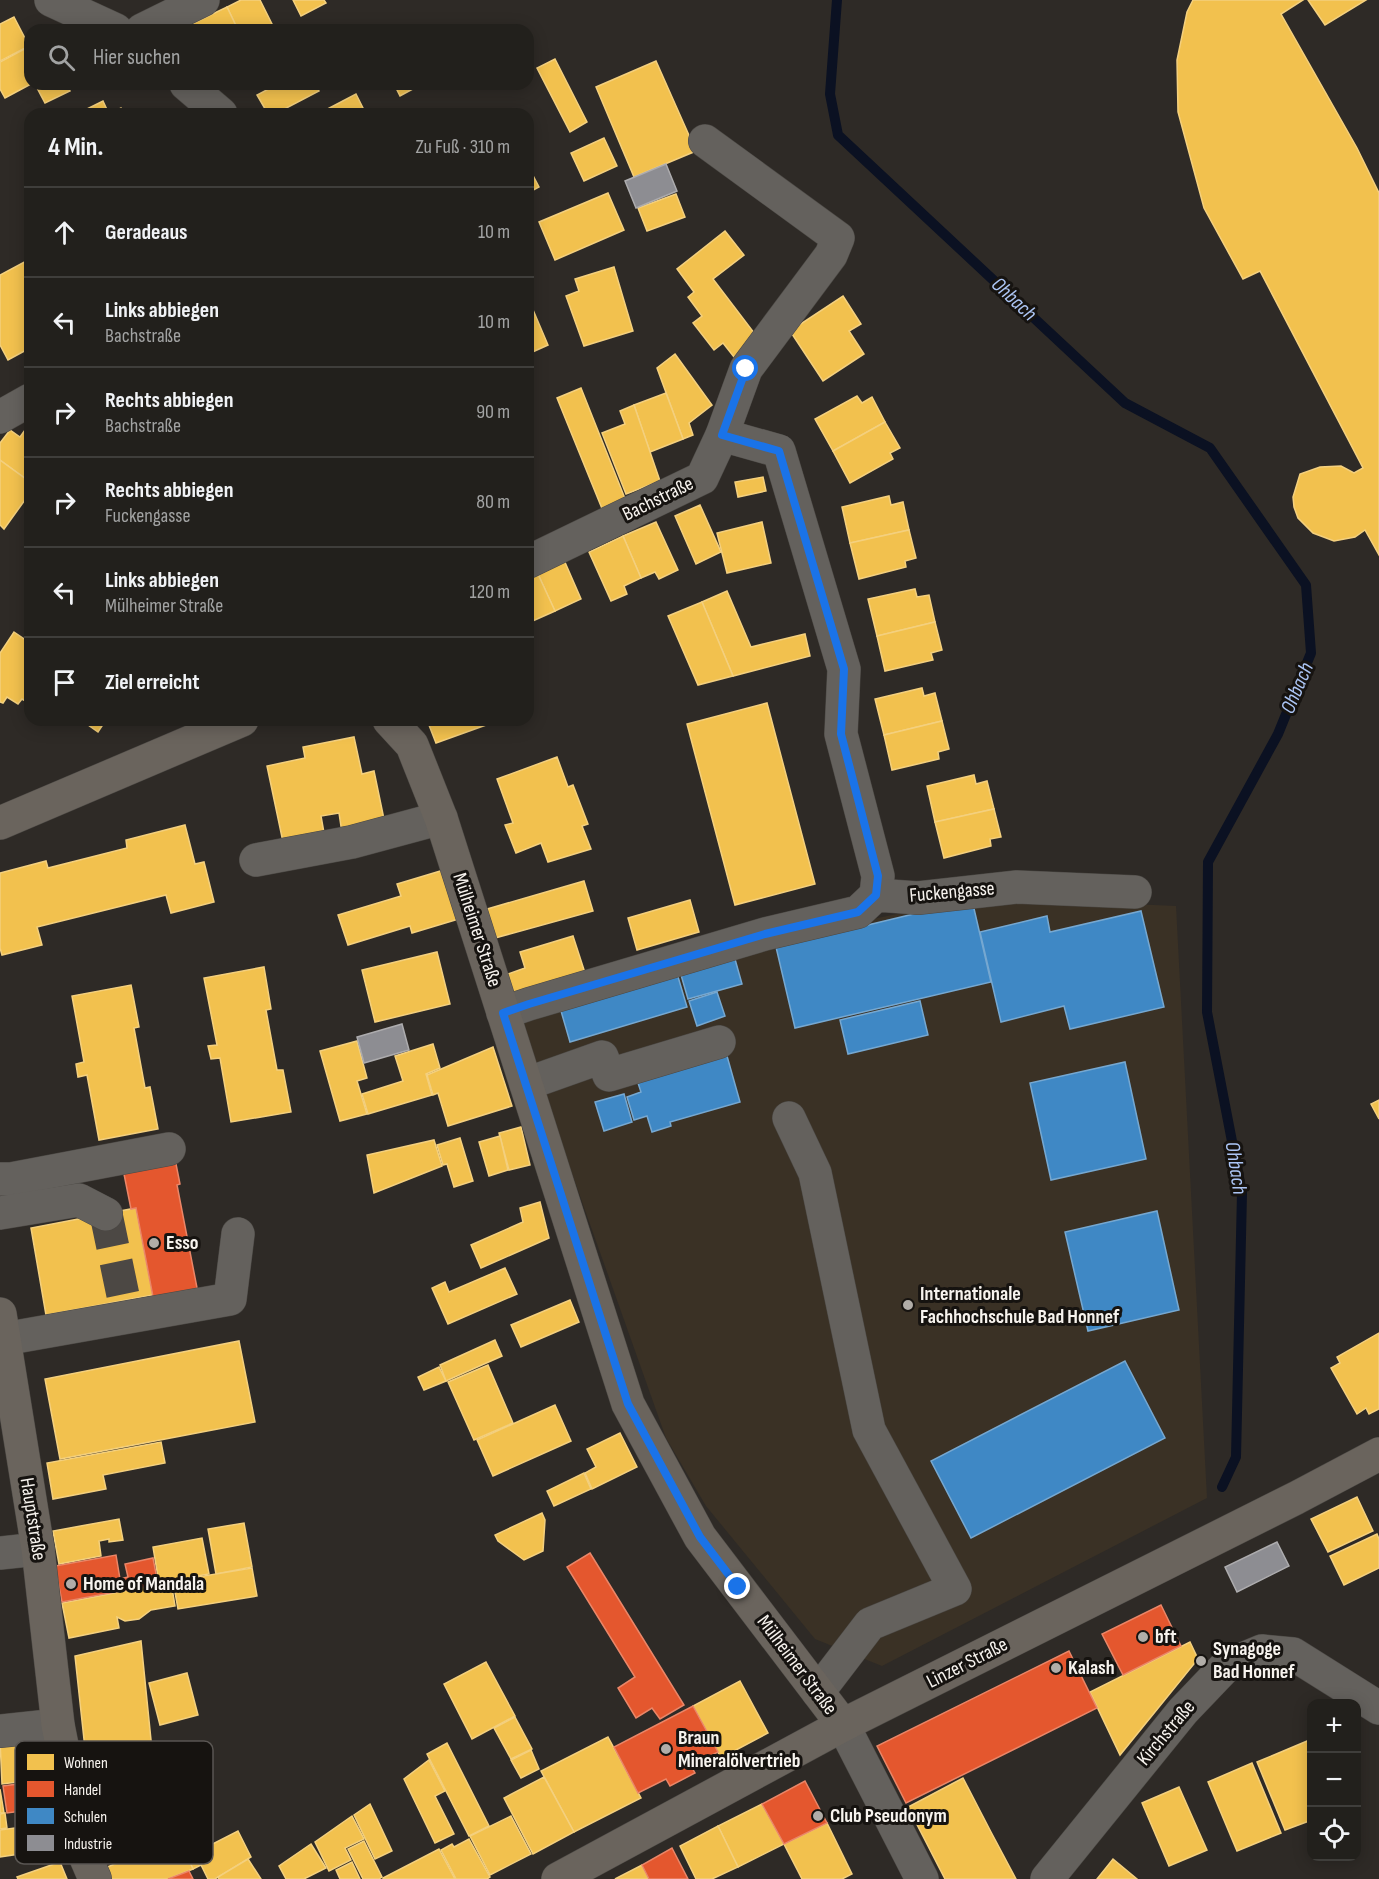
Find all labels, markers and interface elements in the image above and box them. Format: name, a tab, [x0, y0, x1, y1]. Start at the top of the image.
search box	[24, 24, 534, 90]
icon: search	[45, 41, 78, 74]
text: Hier suchen	[93, 44, 181, 71]
text: 4 Min.	[48, 132, 103, 163]
text: Zu Fuß · 310 m	[415, 135, 510, 159]
icon: ahead	[48, 216, 81, 249]
text: Geradeaus	[105, 219, 188, 246]
text: 10 m	[478, 220, 510, 244]
water label: Ohbach	[986, 272, 1042, 326]
text: Links abbiegen	[105, 297, 219, 324]
icon: left	[48, 306, 81, 339]
text: 10 m	[478, 310, 510, 334]
text: Bachstraße	[105, 324, 181, 348]
route start	[732, 355, 758, 381]
text: Rechts abbiegen	[105, 387, 234, 414]
icon: right	[48, 396, 81, 429]
text: 90 m	[476, 400, 510, 424]
text: Bachstraße	[105, 414, 181, 438]
street label: Bachstraße	[619, 472, 697, 526]
text: Rechts abbiegen	[105, 477, 234, 504]
icon: right	[48, 486, 81, 519]
text: 80 m	[476, 490, 510, 514]
text: Fuckengasse	[105, 504, 190, 528]
text: Links abbiegen	[105, 567, 219, 594]
icon: left	[48, 576, 81, 609]
text: 120 m	[470, 580, 510, 604]
text: Mülheimer Straße	[105, 594, 223, 618]
water label: Ohbach	[1275, 659, 1319, 717]
icon: arrive	[48, 666, 81, 699]
text: Ziel erreicht	[105, 669, 200, 696]
street label: Mülheimer Straße	[447, 870, 507, 990]
street label: Fuckengasse	[908, 876, 996, 908]
water label: Ohbach	[1220, 1140, 1253, 1196]
place label: Esso	[166, 1231, 199, 1255]
marker: Esso	[147, 1236, 161, 1250]
place label: Internationale Fachhochschule Bad Honnef	[920, 1282, 1120, 1329]
marker: Internationale Fachhochschule Bad Honnef	[901, 1298, 915, 1312]
street label: Hauptstraße	[15, 1476, 51, 1562]
place label: Home of Mandala	[83, 1572, 204, 1596]
route end	[724, 1573, 750, 1599]
marker: Home of Mandala	[64, 1577, 78, 1591]
street label: Mülheimer Straße	[752, 1611, 842, 1719]
place label: bft	[1155, 1625, 1177, 1649]
marker: bft	[1136, 1630, 1150, 1644]
street label: Linzer Straße	[922, 1632, 1012, 1694]
place label: Synagoge Bad Honnef	[1213, 1637, 1295, 1684]
marker: Synagoge Bad Honnef	[1194, 1654, 1208, 1668]
place label: Kalash	[1068, 1656, 1115, 1680]
marker: Kalash	[1049, 1661, 1063, 1675]
street label: Kirchstraße	[1132, 1696, 1200, 1770]
map controls	[1307, 1699, 1361, 1861]
button: +	[1307, 1699, 1361, 1753]
place label: Braun Mineralölvertrieb	[678, 1726, 800, 1773]
legend	[15, 1741, 213, 1864]
marker: Braun Mineralölvertrieb	[659, 1742, 673, 1756]
button: −	[1307, 1753, 1361, 1807]
text: Wohnen	[64, 1754, 108, 1773]
text: Handel	[64, 1781, 101, 1800]
place label: Club Pseudonym	[830, 1804, 947, 1828]
button: locate	[1307, 1807, 1361, 1861]
text: Schulen	[64, 1808, 107, 1827]
marker: Club Pseudonym	[811, 1809, 825, 1823]
text: Industrie	[64, 1835, 112, 1854]

